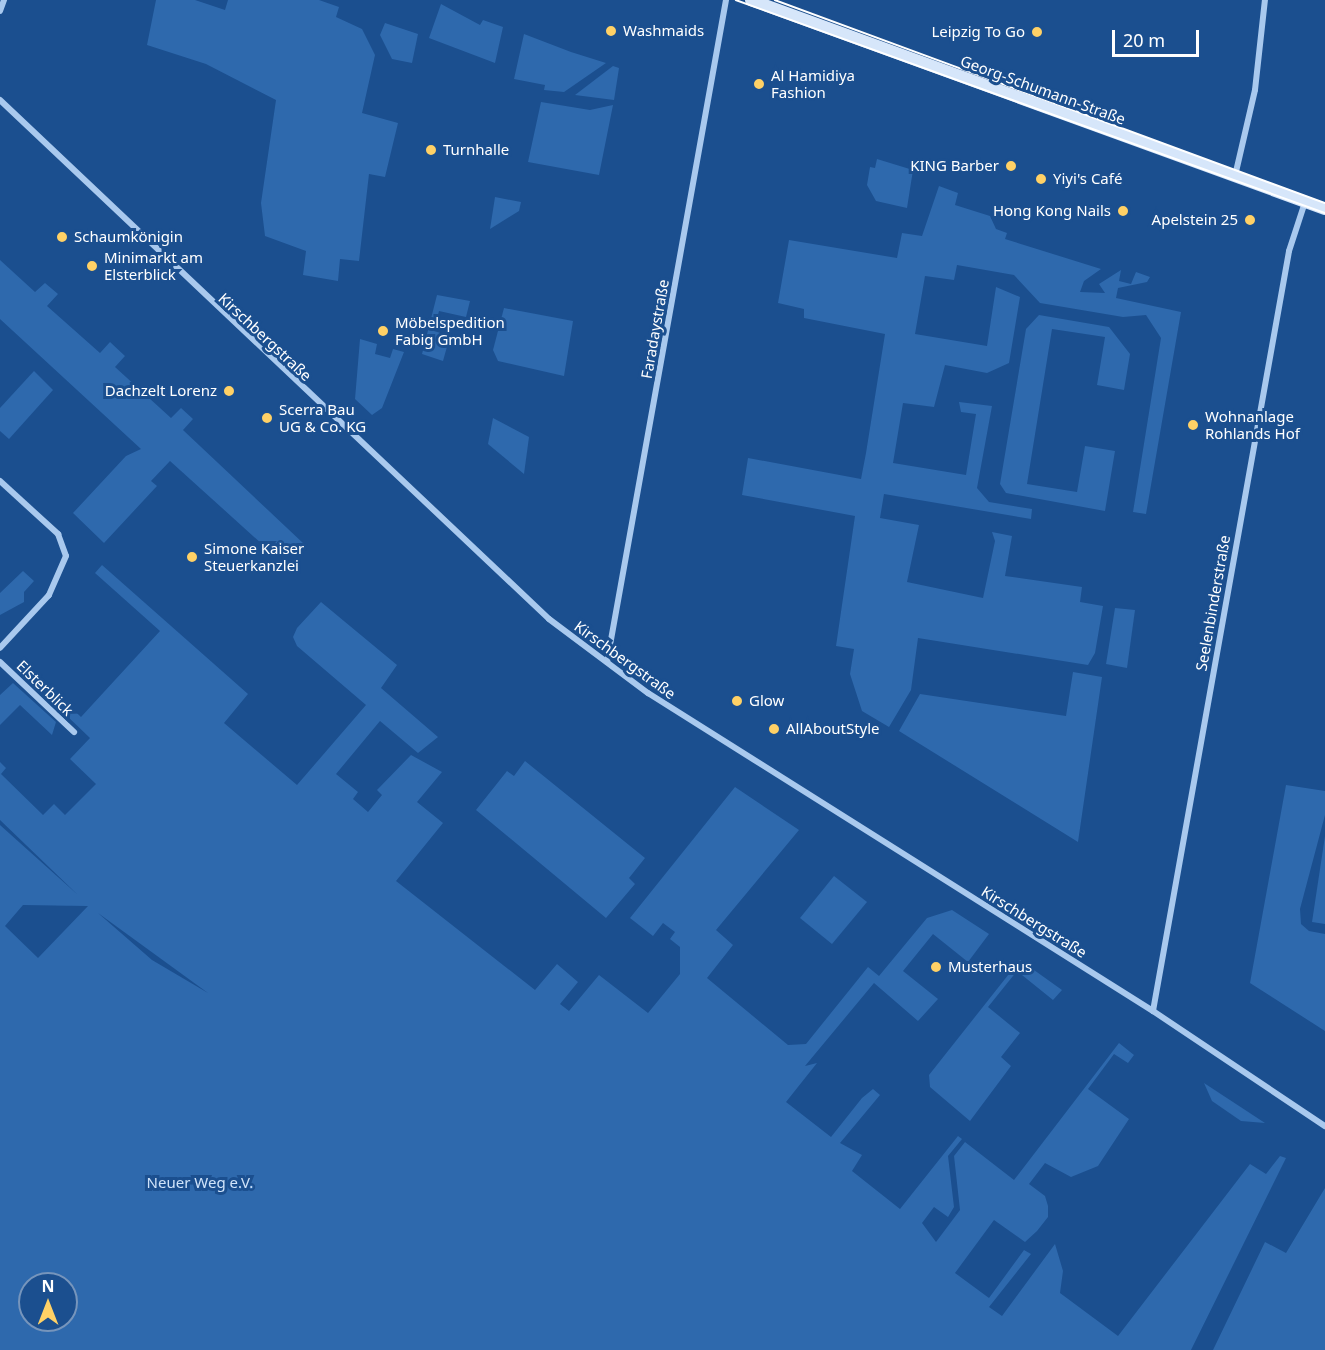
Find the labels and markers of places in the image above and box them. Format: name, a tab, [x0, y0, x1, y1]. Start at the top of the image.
place label: Washmaids	[623, 22, 704, 40]
place label: Leipzig To Go	[931, 23, 1025, 41]
marker: Washmaids	[604, 24, 618, 38]
marker: Leipzig To Go	[1030, 25, 1044, 39]
place label: Al Hamidiya Fashion	[771, 66, 855, 101]
marker: Al Hamidiya Fashion	[752, 77, 766, 91]
place label: Turnhalle	[443, 141, 509, 159]
marker: Turnhalle	[424, 143, 438, 157]
place label: KING Barber	[910, 157, 999, 175]
marker: KING Barber	[1004, 159, 1018, 173]
place label: Yiyi's Café	[1053, 170, 1122, 188]
marker: Yiyi's Café	[1034, 172, 1048, 186]
place label: Hong Kong Nails	[993, 202, 1111, 220]
marker: Hong Kong Nails	[1116, 204, 1130, 218]
place label: Apelstein 25	[1152, 211, 1238, 229]
marker: Apelstein 25	[1243, 213, 1257, 227]
place label: Schaumkönigin	[74, 228, 183, 246]
marker: Schaumkönigin	[55, 230, 69, 244]
place label: Minimarkt am Elsterblick	[104, 248, 203, 283]
marker: Minimarkt am Elsterblick	[85, 259, 99, 273]
place label: Möbelspedition Fabig GmbH	[395, 313, 505, 348]
marker: Möbelspedition Fabig GmbH	[376, 324, 390, 338]
place label: Dachzelt Lorenz	[105, 382, 217, 400]
marker: Dachzelt Lorenz	[222, 384, 236, 398]
place label: Scerra Bau UG & Co. KG	[279, 400, 366, 435]
place label: Wohnanlage Rohlands Hof	[1205, 407, 1300, 442]
marker: Scerra Bau UG & Co. KG	[260, 411, 274, 425]
marker: Wohnanlage Rohlands Hof	[1186, 418, 1200, 432]
place label: Simone Kaiser Steuerkanzlei	[204, 539, 304, 574]
marker: Simone Kaiser Steuerkanzlei	[185, 550, 199, 564]
place label: Glow	[749, 692, 784, 710]
marker: Glow	[730, 694, 744, 708]
place label: AllAboutStyle	[786, 720, 880, 738]
marker: AllAboutStyle	[767, 722, 781, 736]
place label: Musterhaus	[948, 958, 1032, 976]
marker: Musterhaus	[929, 960, 943, 974]

